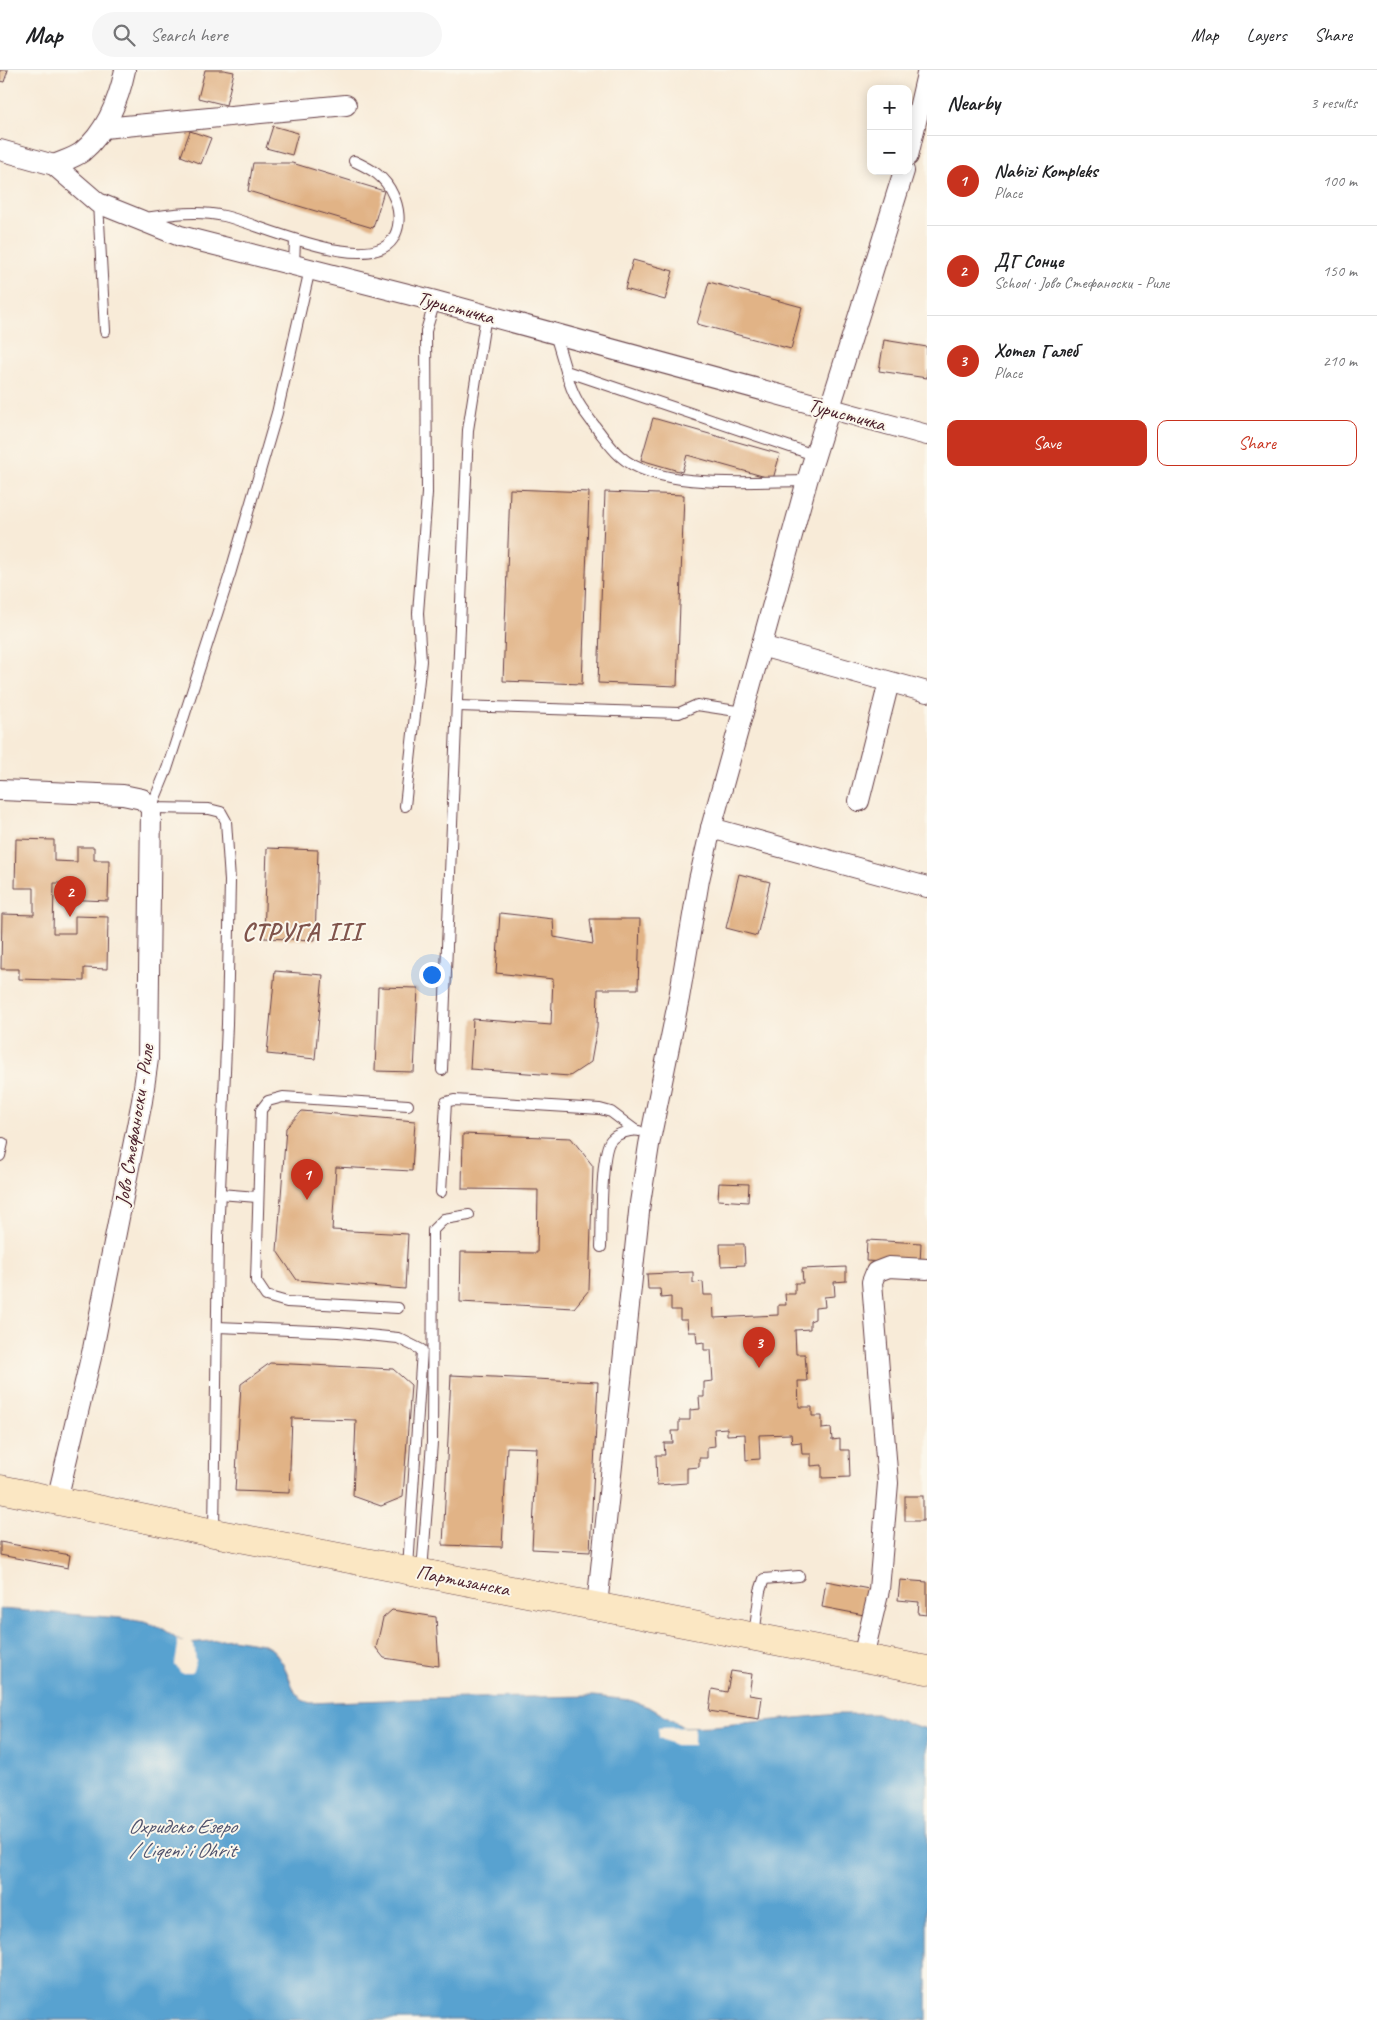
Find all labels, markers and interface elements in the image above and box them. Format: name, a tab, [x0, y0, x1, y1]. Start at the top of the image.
search box	[92, 12, 442, 57]
text: Map	[25, 20, 62, 50]
icon: search	[110, 21, 138, 49]
text: Search here	[150, 23, 228, 47]
text: Map	[1191, 24, 1219, 46]
text: Layers	[1247, 24, 1286, 46]
text: Share	[1314, 24, 1352, 46]
map controls	[867, 85, 912, 175]
button: +	[867, 85, 912, 130]
text: Nearby	[947, 90, 1000, 116]
text: 3 results	[1310, 93, 1357, 113]
button: −	[867, 130, 912, 175]
text: Nabizi Kompleks	[994, 159, 1098, 183]
text: 1	[959, 171, 967, 191]
text: 100 m	[1323, 171, 1357, 191]
text: Place	[994, 183, 1022, 203]
text: ДГ Сонце	[994, 249, 1063, 273]
text: 2	[959, 261, 967, 281]
text: 150 m	[1323, 261, 1357, 281]
text: School · Јово Стефаноски - Риле	[994, 273, 1169, 293]
street label: Туристичка	[415, 285, 498, 330]
text: Хотел Галеб	[994, 339, 1078, 363]
text: 3	[959, 351, 967, 371]
text: 210 m	[1323, 351, 1357, 371]
text: Place	[994, 363, 1022, 383]
street label: Туристичка	[806, 392, 889, 437]
button: Save	[947, 420, 1147, 466]
button: Share	[1157, 420, 1357, 466]
pin: 2	[54, 876, 86, 917]
district label: СТРУГА III	[242, 916, 367, 948]
your location	[419, 962, 445, 988]
street label: Јово Стефаноски - Риле	[109, 1041, 160, 1208]
pin: 1	[291, 1159, 323, 1200]
pin: 3	[743, 1327, 775, 1368]
street label: Партизанска	[414, 1559, 513, 1602]
water label: Охридско Езеро / Liqeni i Ohrit	[128, 1813, 239, 1863]

